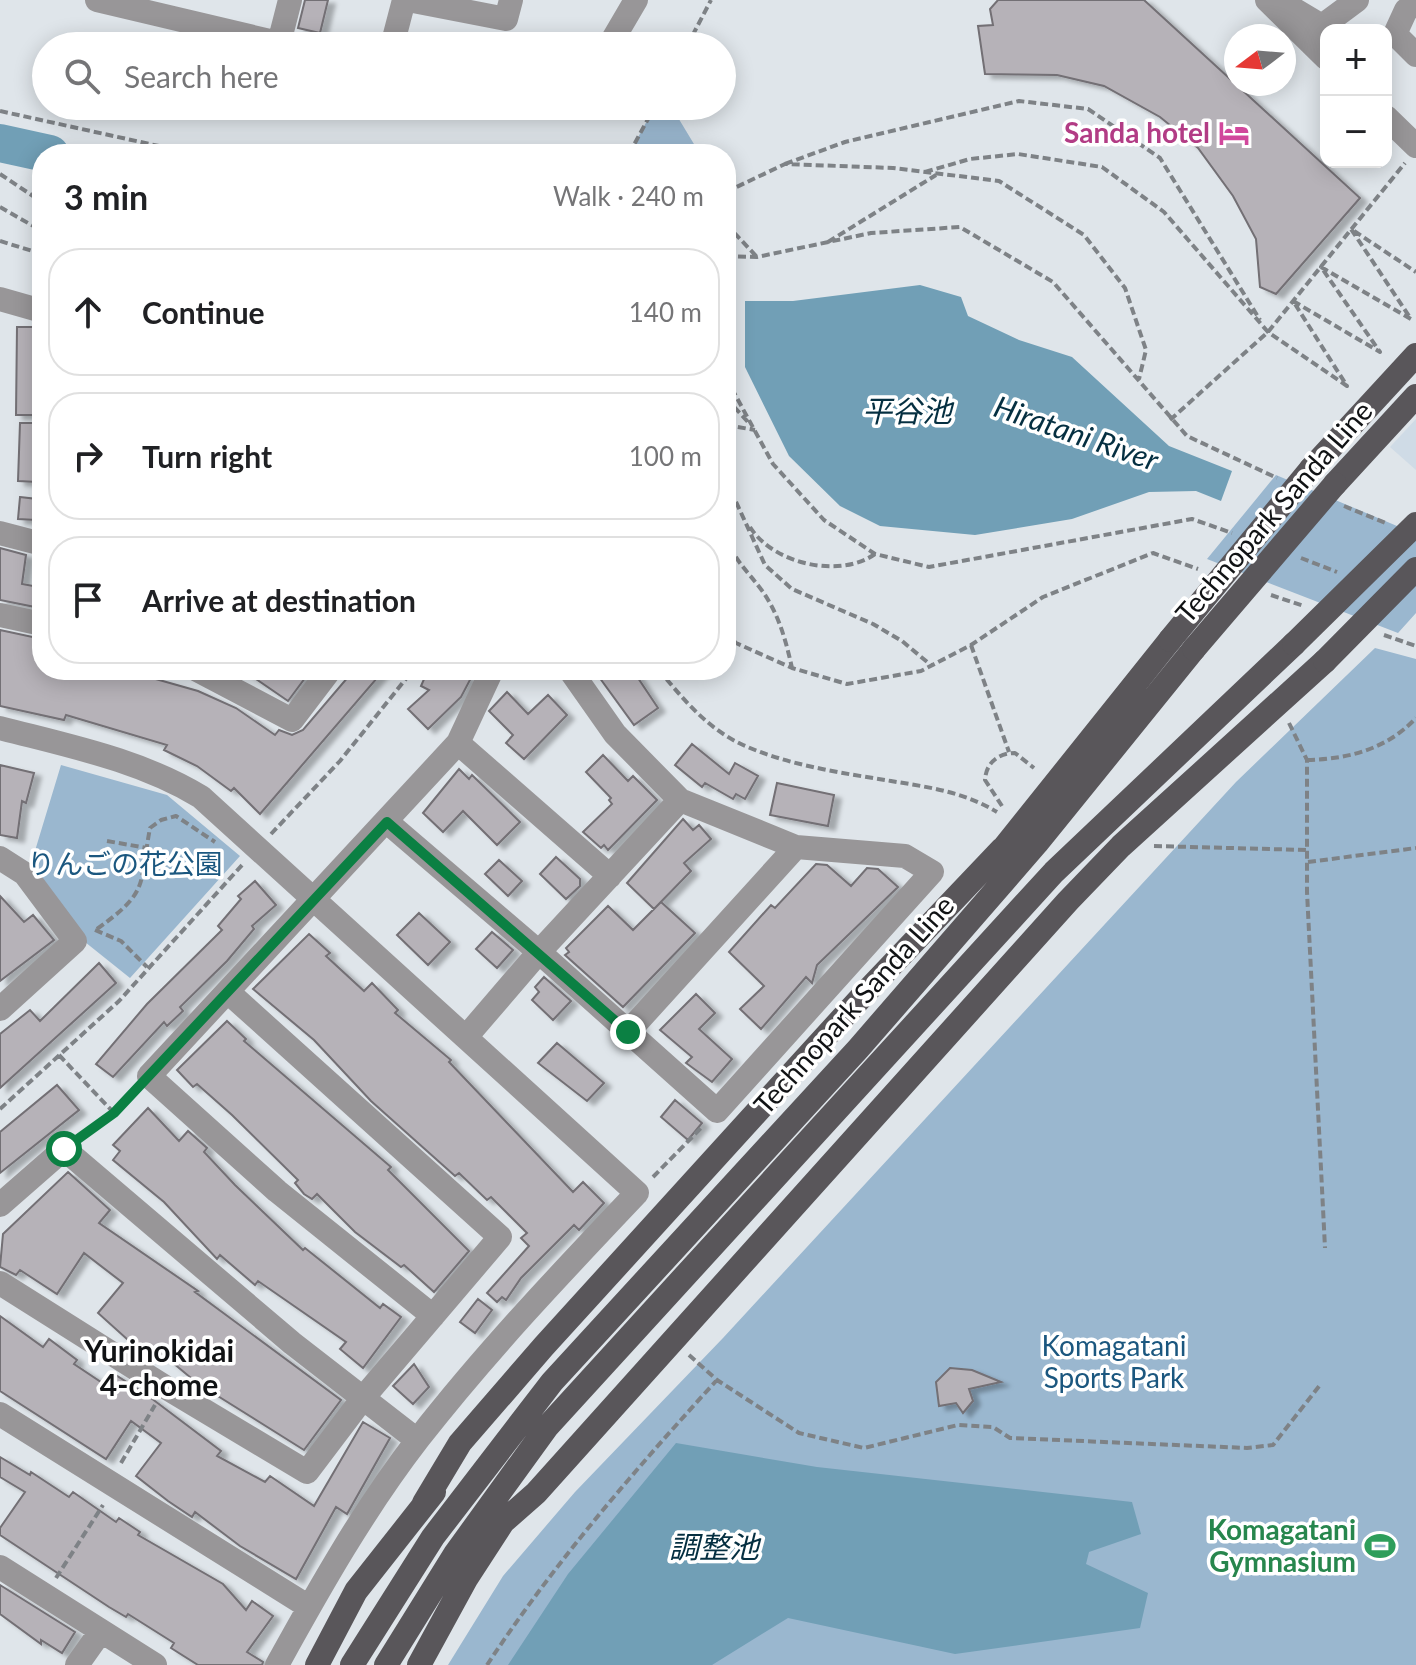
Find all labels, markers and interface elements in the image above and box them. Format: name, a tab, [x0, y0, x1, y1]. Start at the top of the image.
north arrow	[1224, 24, 1296, 96]
map controls	[1320, 24, 1392, 168]
button: +	[1320, 24, 1392, 96]
search box	[32, 32, 736, 120]
icon: search	[60, 54, 104, 98]
text: Search here	[124, 58, 279, 94]
button: −	[1320, 96, 1392, 168]
place label: Sanda hotel	[1064, 115, 1210, 149]
hotel icon: Sanda hotel	[1217, 116, 1251, 150]
text: 3 min	[64, 176, 148, 217]
text: Walk · 240 m	[553, 180, 704, 212]
icon: ahead	[66, 290, 110, 334]
text: Continue	[142, 294, 265, 330]
text: 140 m	[629, 296, 702, 328]
water label: Hiratani River	[990, 387, 1164, 477]
water label: 平谷池	[862, 392, 955, 428]
street label: Technopark Sanda Line	[1168, 394, 1379, 629]
icon: right	[66, 434, 110, 478]
text: Turn right	[142, 438, 272, 474]
text: 100 m	[629, 440, 702, 472]
icon: arrive	[66, 578, 110, 622]
text: Arrive at destination	[142, 582, 416, 618]
park label: りんごの花公園	[27, 846, 223, 880]
street label: Technopark Sanda Line	[746, 888, 960, 1121]
route end	[610, 1014, 646, 1050]
route start	[46, 1131, 82, 1167]
park label: Komagatani Sports Park	[1042, 1328, 1186, 1394]
district label: Yurinokidai 4-chome	[83, 1332, 234, 1402]
place label: Komagatani Gymnasium	[1208, 1512, 1356, 1578]
water label: 調整池	[669, 1528, 762, 1564]
sports icon: Komagatani Gymnasium	[1363, 1529, 1397, 1563]

